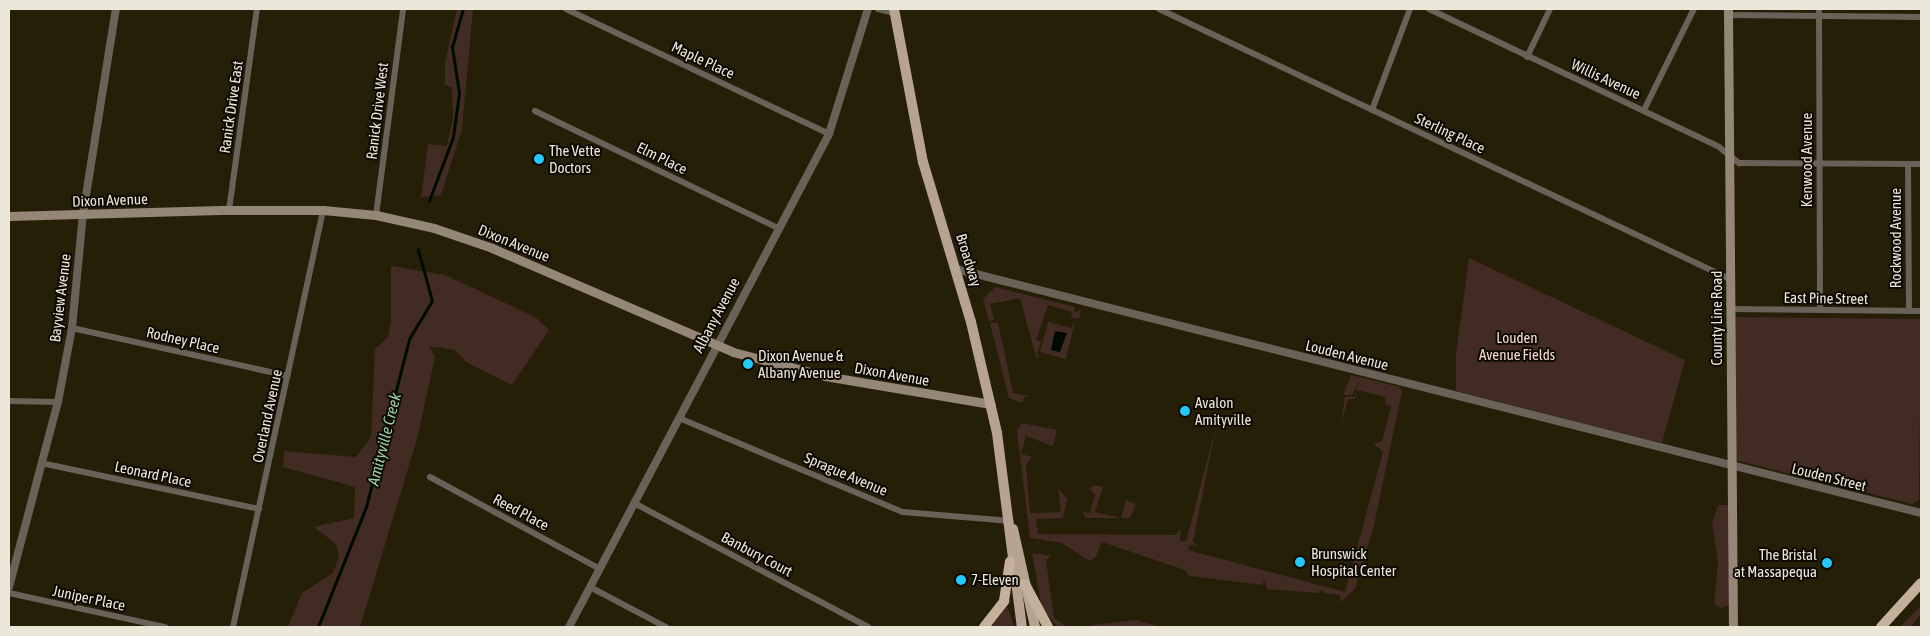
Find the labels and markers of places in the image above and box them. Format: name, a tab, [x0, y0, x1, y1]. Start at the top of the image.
place label: The Vette Doctors	[549, 141, 600, 176]
marker: The Vette Doctors	[533, 153, 545, 165]
place label: Dixon Avenue & Albany Avenue	[758, 346, 844, 381]
marker: Dixon Avenue & Albany Avenue	[742, 358, 754, 370]
place label: Avalon Amityville	[1195, 393, 1251, 428]
marker: Avalon Amityville	[1179, 405, 1191, 417]
place label: Brunswick Hospital Center	[1311, 544, 1396, 579]
place label: The Bristal at Massapequa	[1734, 545, 1817, 580]
marker: Brunswick Hospital Center	[1293, 555, 1307, 569]
marker: The Bristal at Massapequa	[1821, 557, 1833, 569]
place label: 7-Eleven	[971, 571, 1019, 589]
marker: 7-Eleven	[955, 574, 967, 586]

